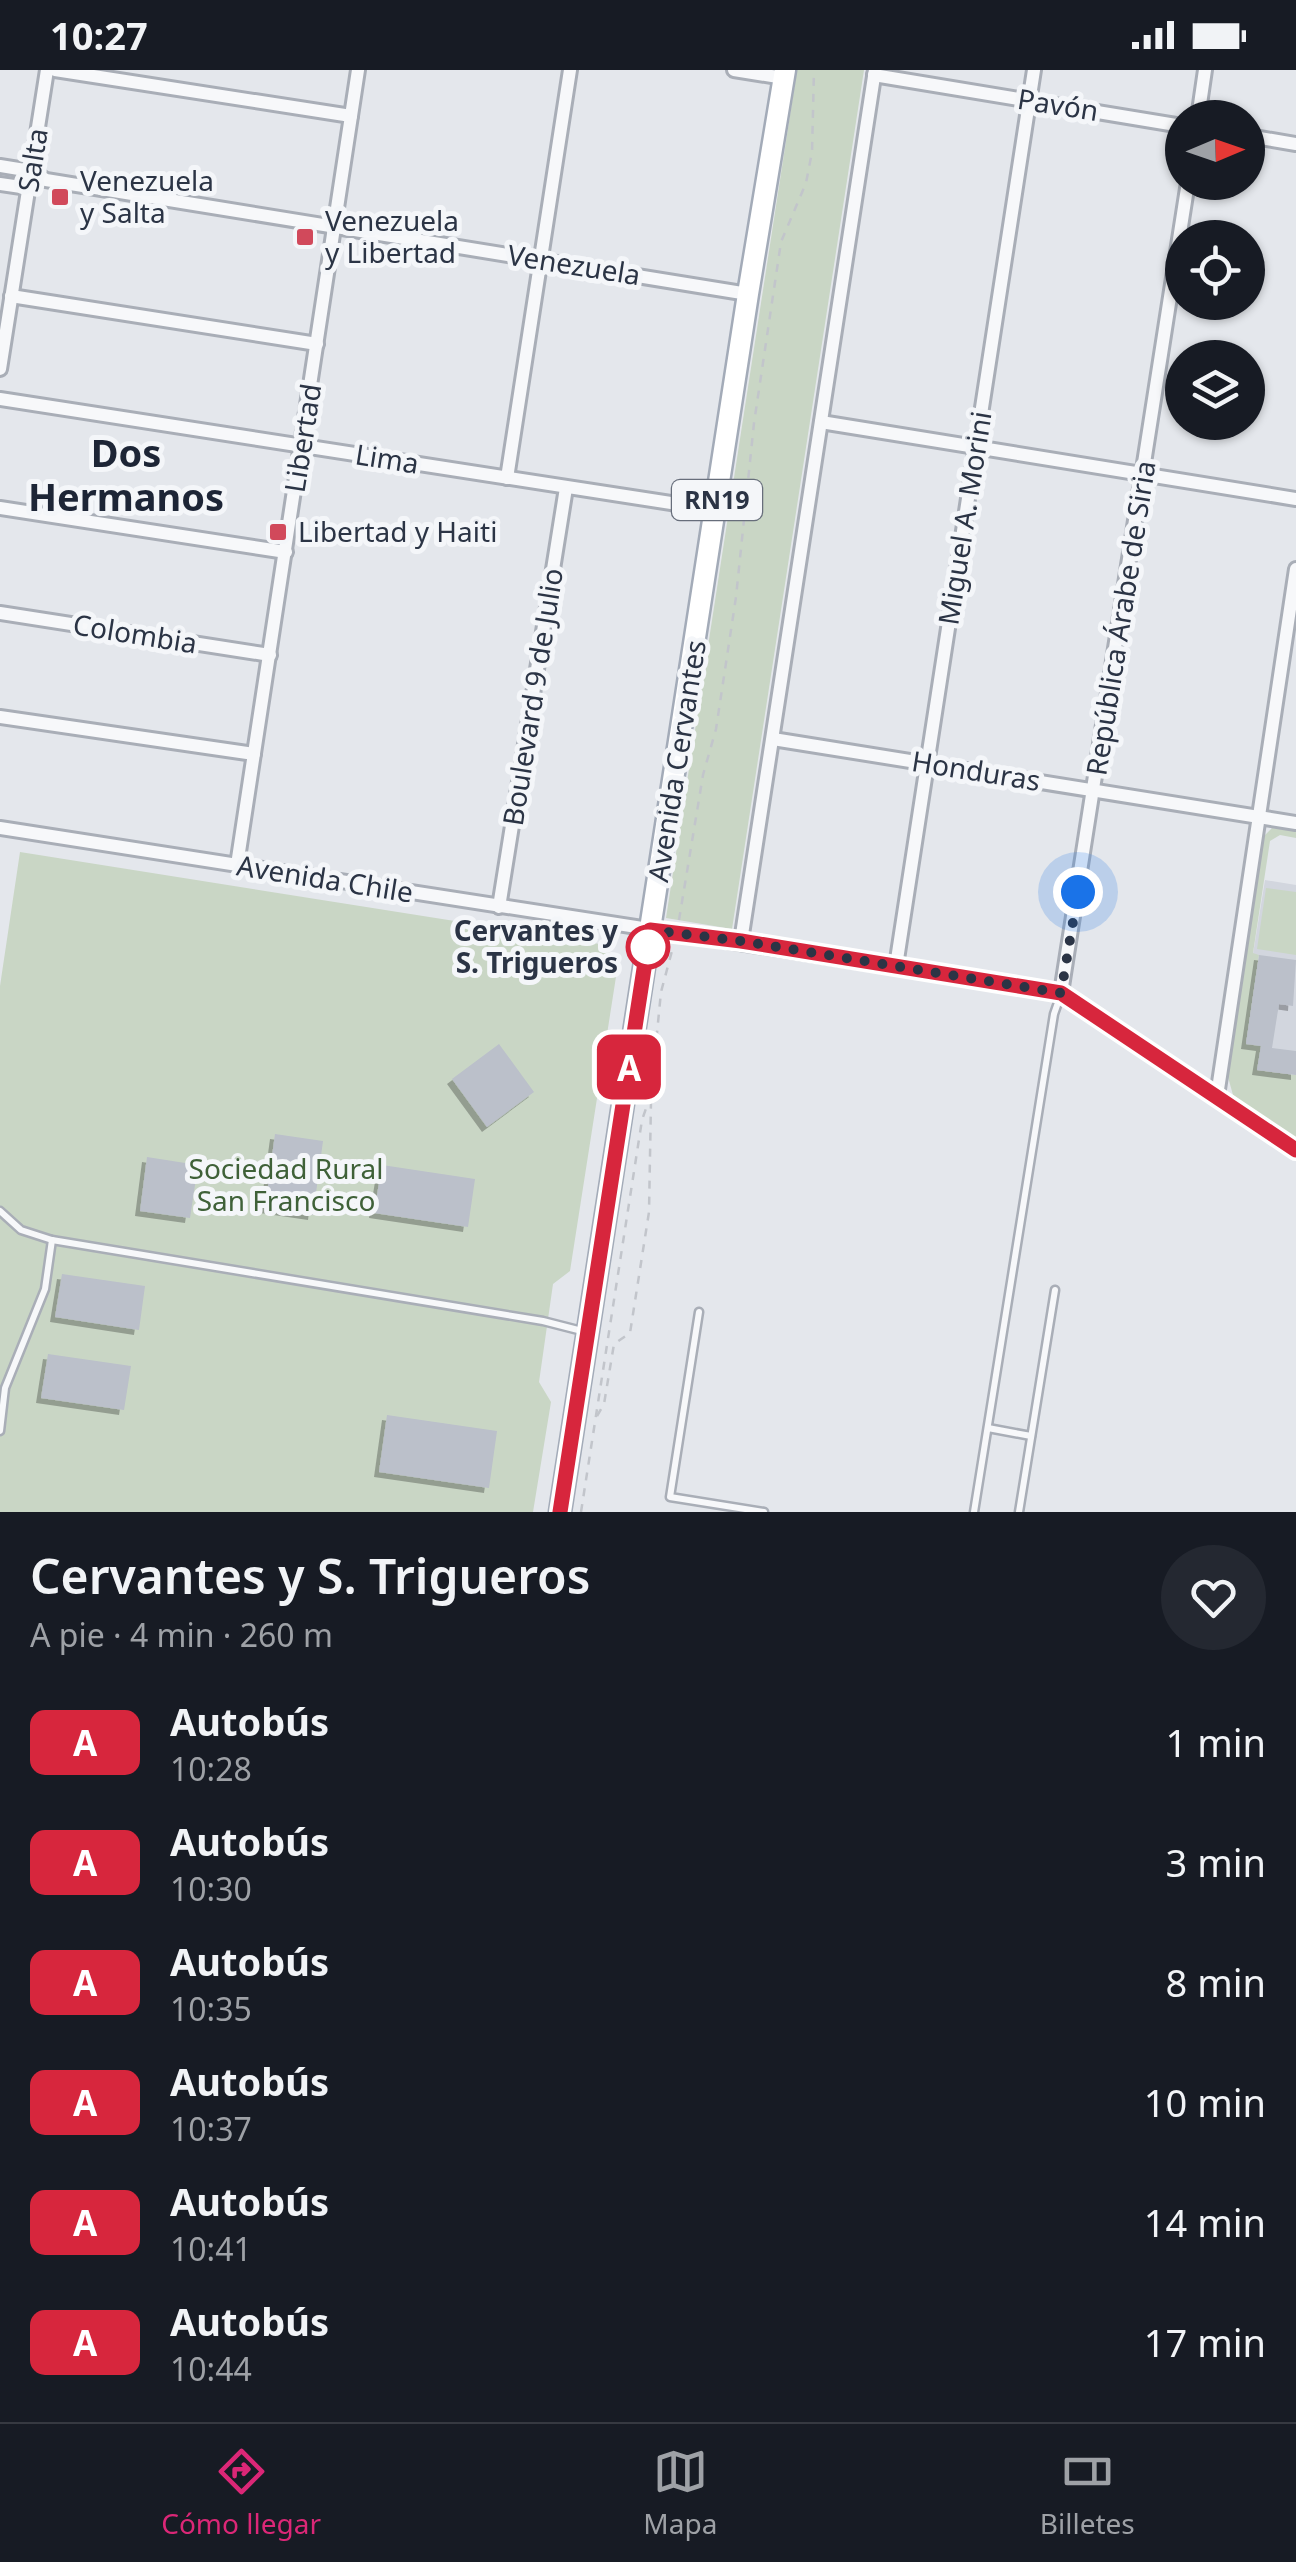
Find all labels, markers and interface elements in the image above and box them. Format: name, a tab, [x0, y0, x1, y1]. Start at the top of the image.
text: 10:27	[50, 9, 148, 61]
street label: Pavón	[1015, 79, 1101, 129]
north arrow	[1165, 100, 1265, 200]
map controls	[1165, 100, 1265, 440]
street label: Salta	[8, 125, 56, 194]
place label: Venezuela y Salta	[80, 161, 214, 231]
marker: Venezuela y Salta	[49, 186, 71, 208]
place label: Venezuela y Libertad	[325, 201, 459, 271]
button: locate	[1165, 220, 1265, 320]
marker: Venezuela y Libertad	[294, 226, 316, 248]
street label: Venezuela	[505, 235, 643, 293]
button: layers	[1165, 340, 1265, 440]
street label: Libertad	[275, 381, 329, 495]
street label: Miguel A. Morini	[928, 408, 1000, 627]
district label: Dos Hermanos	[28, 426, 224, 522]
street label: Lima	[353, 434, 422, 482]
street label: República Árabe de Siria	[1076, 458, 1164, 778]
road number: RN19	[672, 480, 762, 520]
place label: Libertad y Haiti	[298, 512, 497, 550]
marker: Libertad y Haiti	[267, 521, 289, 543]
street label: Boulevard 9 de Julio	[493, 565, 571, 828]
street label: Colombia	[70, 604, 200, 662]
street label: Avenida Cervantes	[638, 637, 714, 884]
street label: Honduras	[909, 741, 1043, 799]
street label: Avenida Chile	[234, 845, 416, 911]
your location	[1053, 867, 1103, 917]
place label: Cervantes y S. Trigueros	[454, 911, 618, 981]
marker: Cervantes y S. Trigueros	[627, 926, 669, 968]
line badge: A	[596, 1034, 662, 1100]
text: A	[617, 1044, 641, 1091]
park label: Sociedad Rural San Francisco	[189, 1149, 383, 1219]
text: Cervantes y S. Trigueros	[30, 1543, 590, 1608]
button: heart	[1161, 1545, 1266, 1650]
text: A pie · 4 min · 260 m	[30, 1613, 333, 1656]
text: Autobús	[170, 1695, 329, 1747]
text: 1 min	[1166, 1716, 1266, 1768]
text: A	[73, 1719, 97, 1766]
text: 10:28	[170, 1747, 252, 1790]
text: Autobús	[170, 1815, 329, 1867]
text: 3 min	[1166, 1836, 1266, 1888]
text: A	[73, 1839, 97, 1886]
text: 10:30	[170, 1867, 252, 1910]
text: Autobús	[170, 1935, 329, 1987]
text: 8 min	[1166, 1956, 1266, 2008]
text: A	[73, 1959, 97, 2006]
text: 10:35	[170, 1987, 252, 2030]
text: Autobús	[170, 2055, 329, 2107]
text: 10 min	[1144, 2076, 1266, 2128]
text: A	[73, 2079, 97, 2126]
text: 10:37	[170, 2107, 252, 2150]
text: Autobús	[170, 2175, 329, 2227]
text: 14 min	[1144, 2196, 1266, 2248]
text: A	[73, 2199, 97, 2246]
text: 10:41	[170, 2227, 252, 2270]
text: Autobús	[170, 2295, 329, 2347]
text: 17 min	[1144, 2316, 1266, 2368]
text: A	[73, 2319, 97, 2366]
text: 10:44	[170, 2347, 252, 2390]
tab: Cómo llegar	[161, 2444, 321, 2542]
tab: Mapa	[643, 2444, 717, 2542]
tab: Billetes	[1040, 2444, 1135, 2542]

